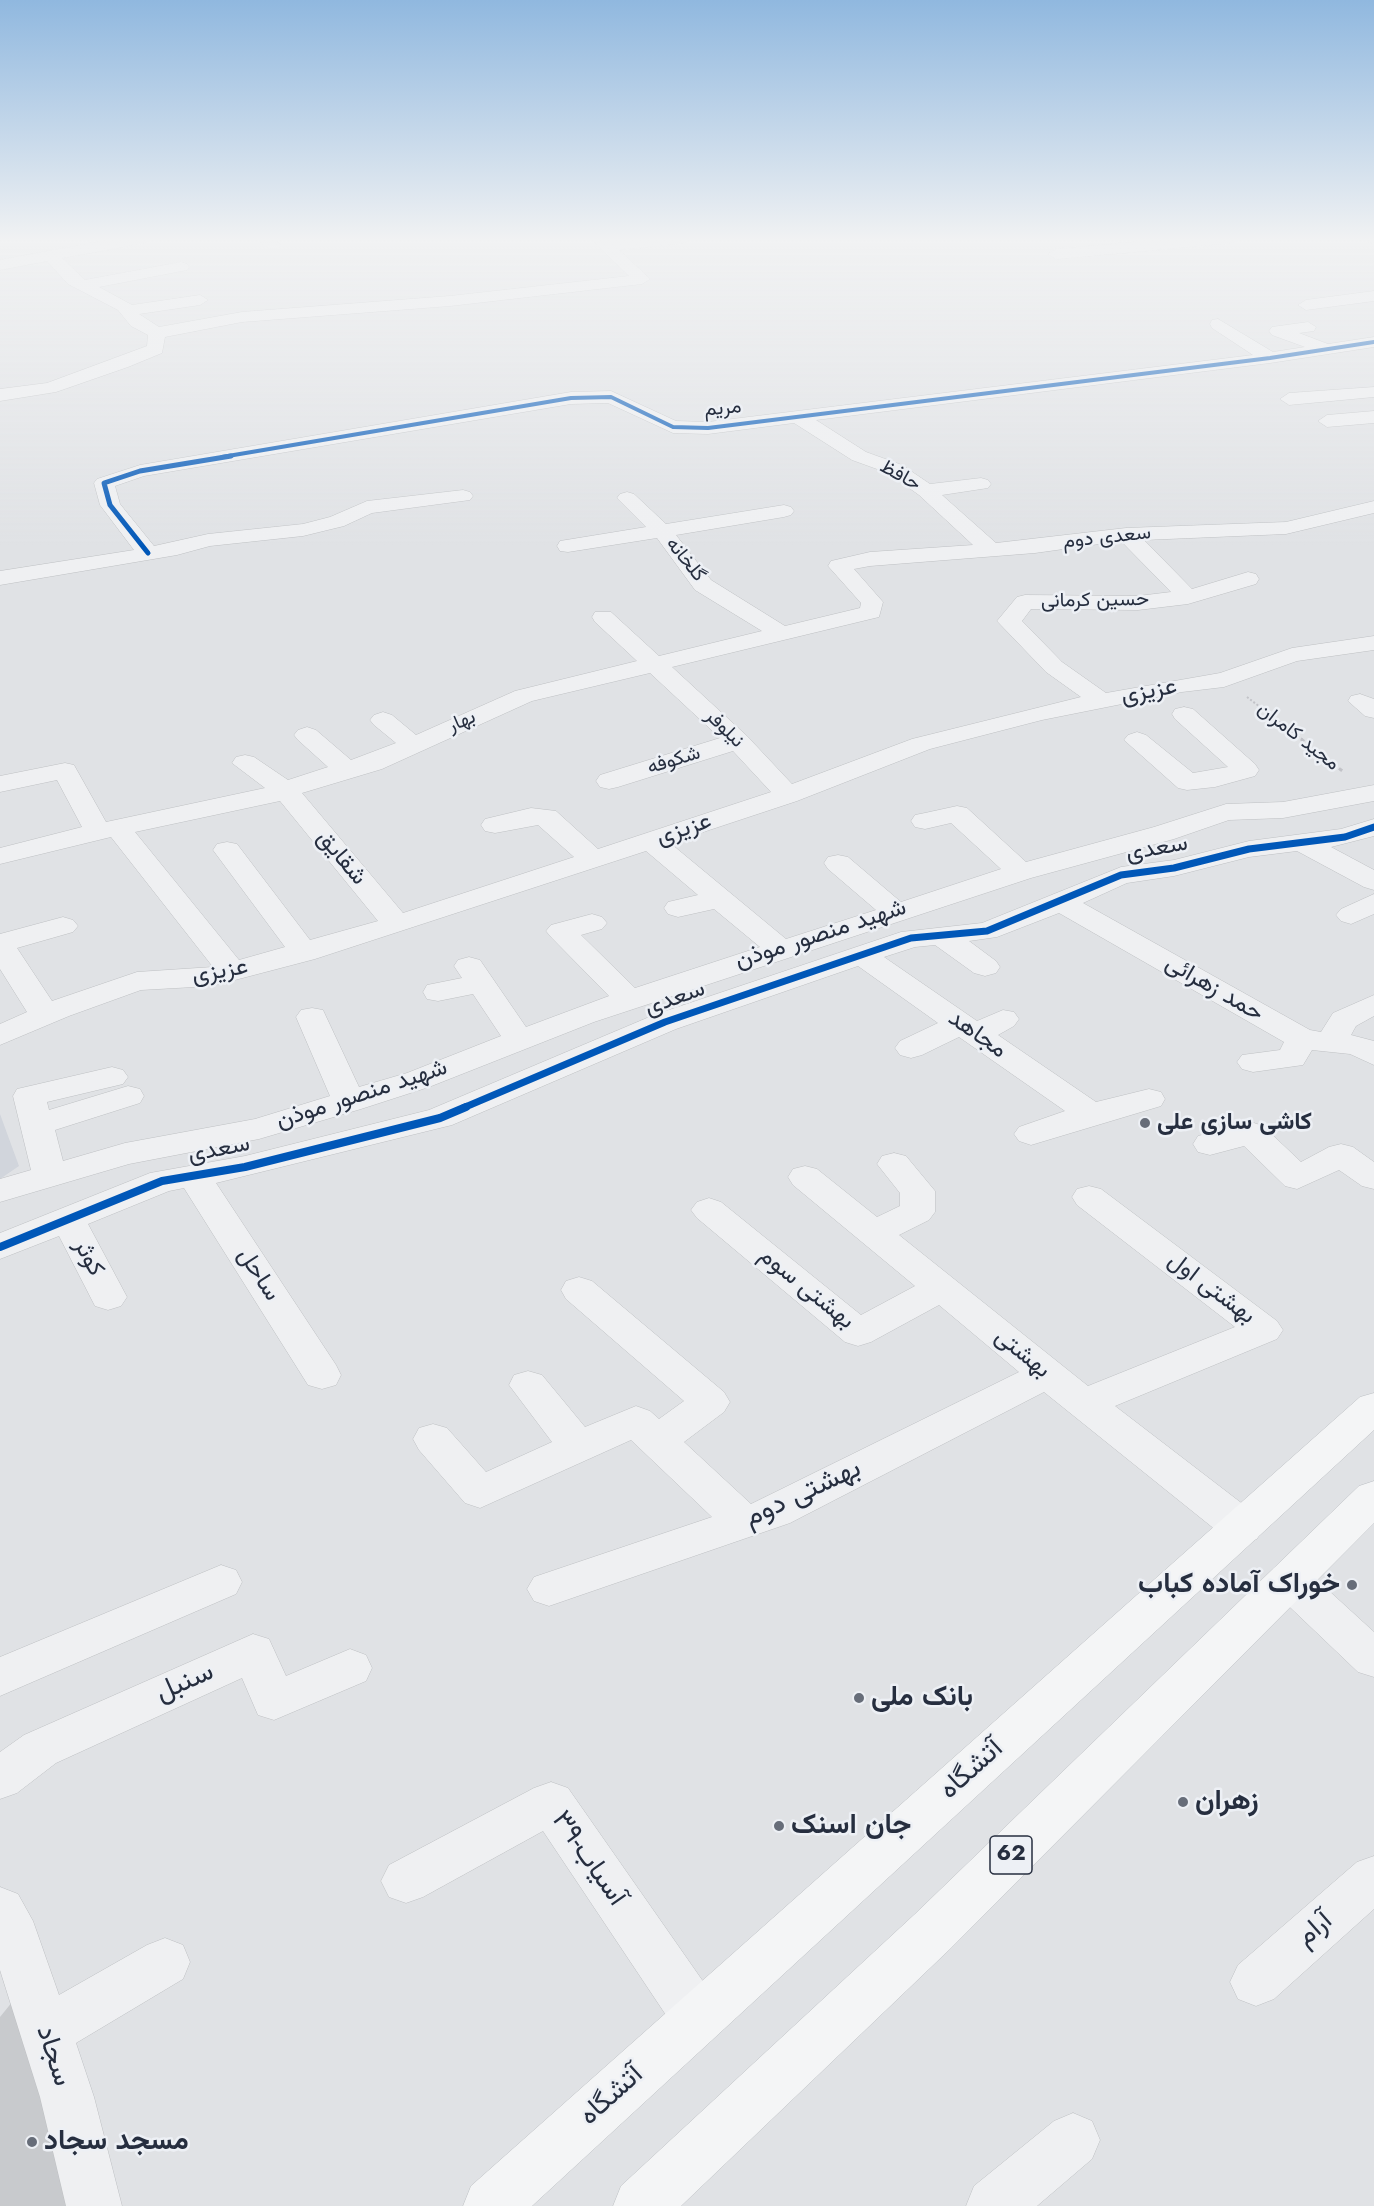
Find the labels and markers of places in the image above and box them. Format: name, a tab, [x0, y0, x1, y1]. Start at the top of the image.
place label: کاشی سازی علی	[1157, 1109, 1312, 1137]
marker: کاشی سازی علی	[1138, 1116, 1152, 1130]
place label: خوراک آماده کباب	[1138, 1568, 1340, 1602]
marker: خوراک آماده کباب	[1345, 1578, 1359, 1592]
place label: بانک ملی	[871, 1681, 973, 1715]
marker: بانک ملی	[852, 1691, 866, 1705]
place label: زهران	[1195, 1785, 1259, 1819]
marker: زهران	[1176, 1795, 1190, 1809]
place label: جان اسنک	[791, 1809, 911, 1843]
marker: جان اسنک	[772, 1819, 786, 1833]
place label: مسجد سجاد	[44, 2125, 189, 2159]
marker: مسجد سجاد	[25, 2135, 39, 2149]

